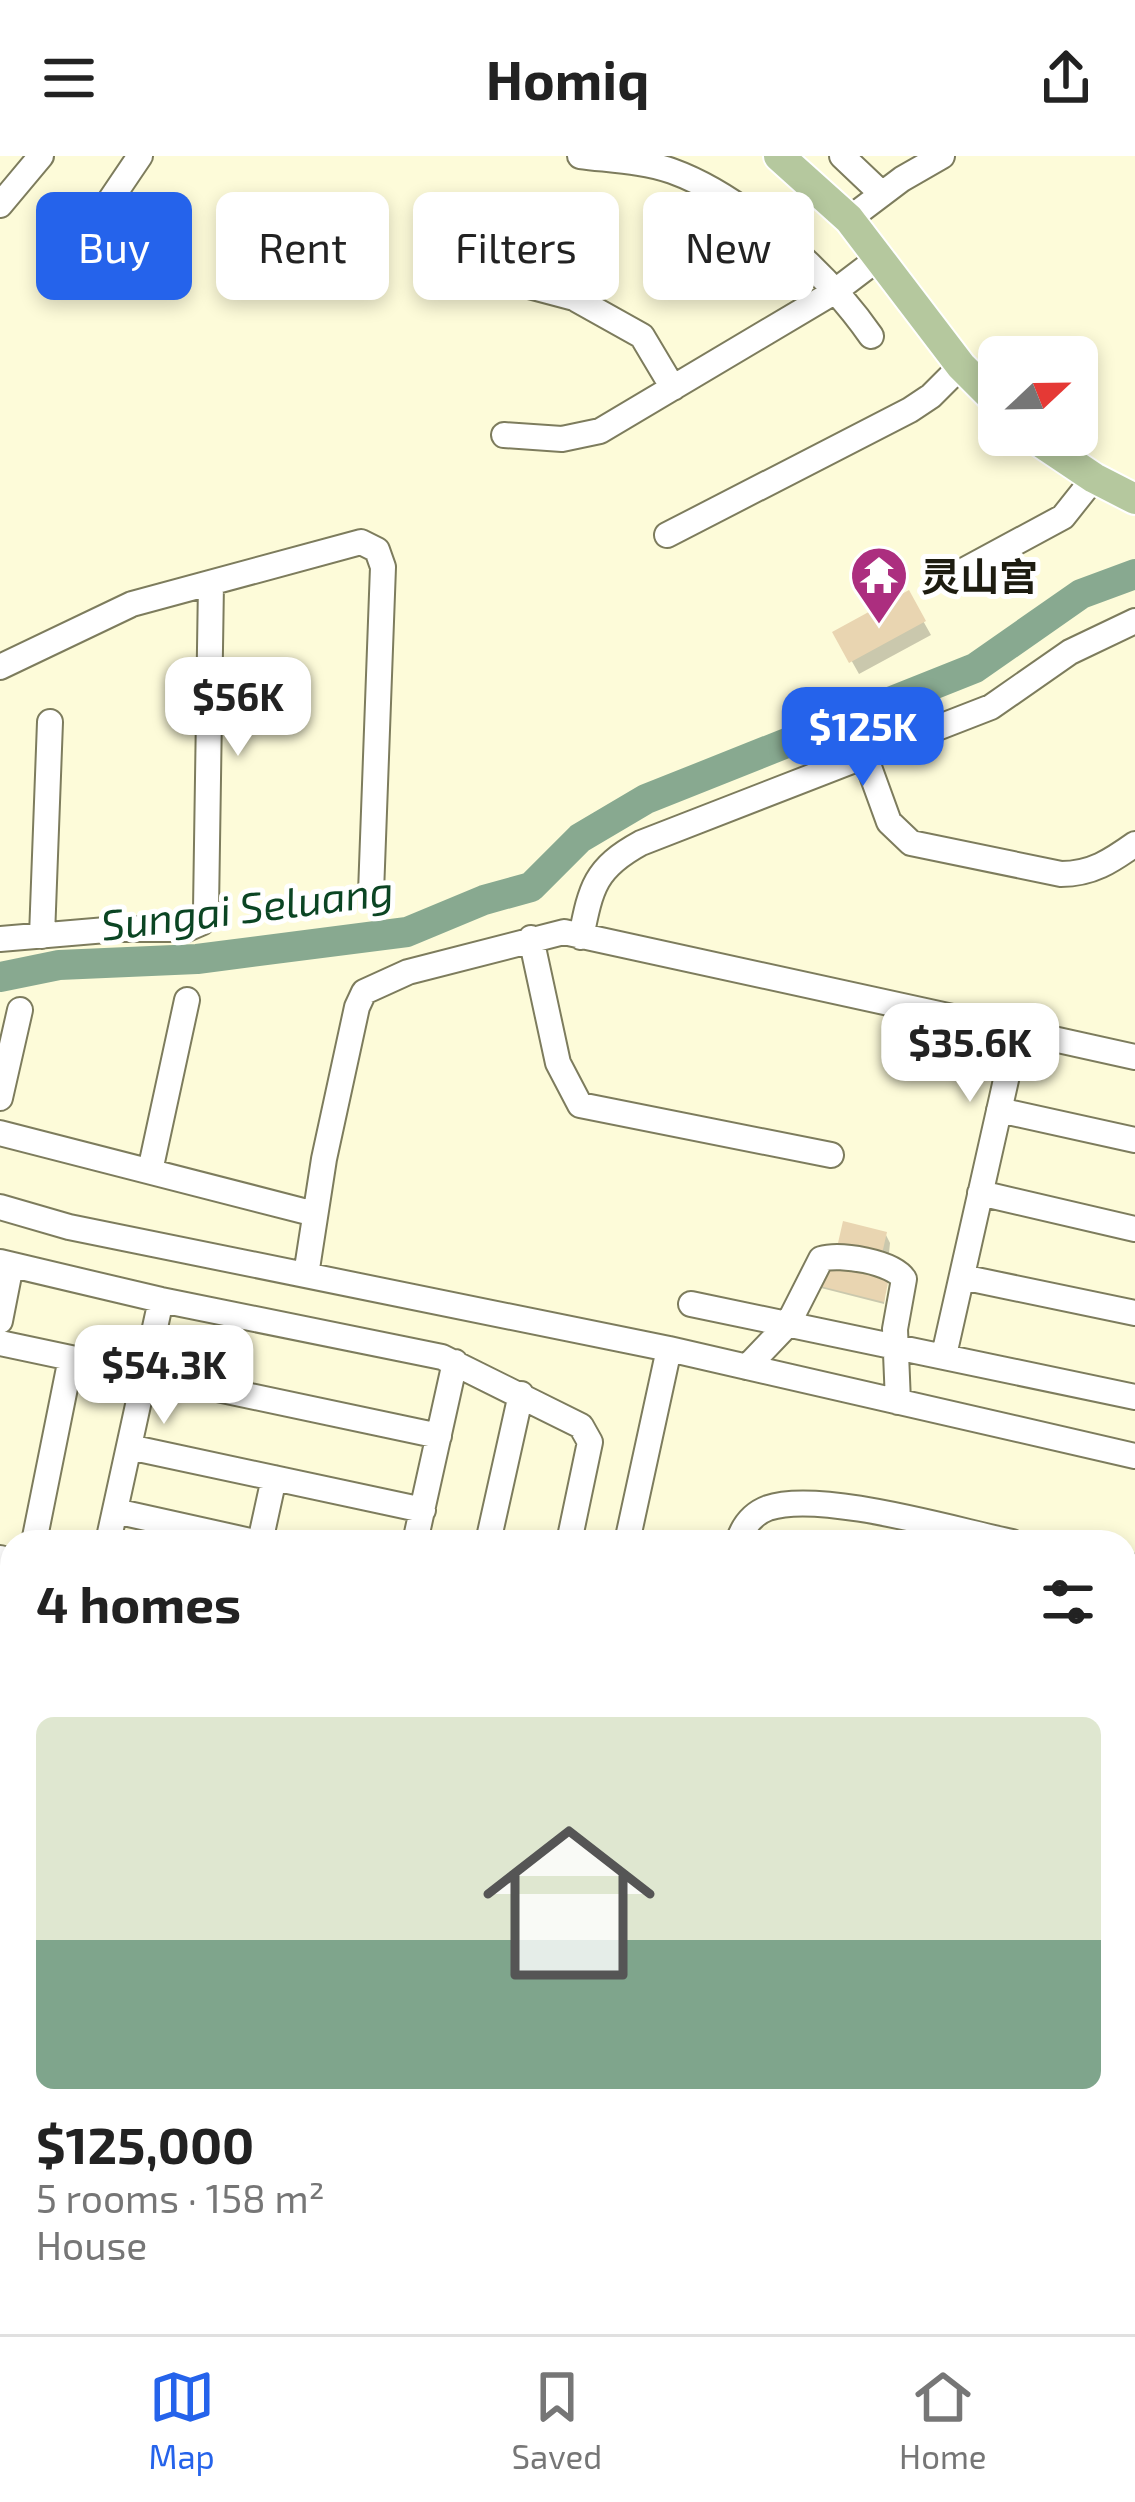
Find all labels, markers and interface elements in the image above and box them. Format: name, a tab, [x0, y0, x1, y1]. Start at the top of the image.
icon: menu	[36, 45, 102, 111]
icon: share	[1033, 45, 1099, 111]
text: Homiq	[486, 46, 649, 111]
chip: Buy	[36, 192, 192, 300]
chip: Rent	[216, 192, 389, 300]
chip: Filters	[413, 192, 619, 300]
chip: New	[643, 192, 814, 300]
north arrow	[978, 336, 1098, 456]
map controls	[978, 336, 1098, 456]
temple icon: 灵山宫	[848, 544, 910, 626]
place label: 灵山宫	[921, 552, 1038, 599]
pin: $56K	[167, 657, 309, 759]
text: $56K	[192, 672, 284, 719]
pin: $125K	[779, 687, 947, 789]
text: $125K	[809, 702, 917, 749]
water label: Sungai Seluang	[98, 863, 396, 950]
pin: $35.6K	[872, 1003, 1068, 1105]
text: $35.6K	[908, 1018, 1032, 1065]
pin: $54.3K	[66, 1325, 262, 1427]
text: $54.3K	[101, 1340, 227, 1387]
icon: filters	[1035, 1569, 1101, 1635]
text: 4 homes	[36, 1572, 241, 1633]
icon: home	[461, 1795, 677, 2011]
text: $125,000	[36, 2113, 254, 2174]
text: 5 rooms · 158 m²	[36, 2174, 325, 2221]
text: House	[36, 2221, 147, 2268]
tab: Map	[148, 2364, 215, 2476]
tab: Saved	[512, 2364, 602, 2476]
tab: Home	[899, 2364, 987, 2476]

